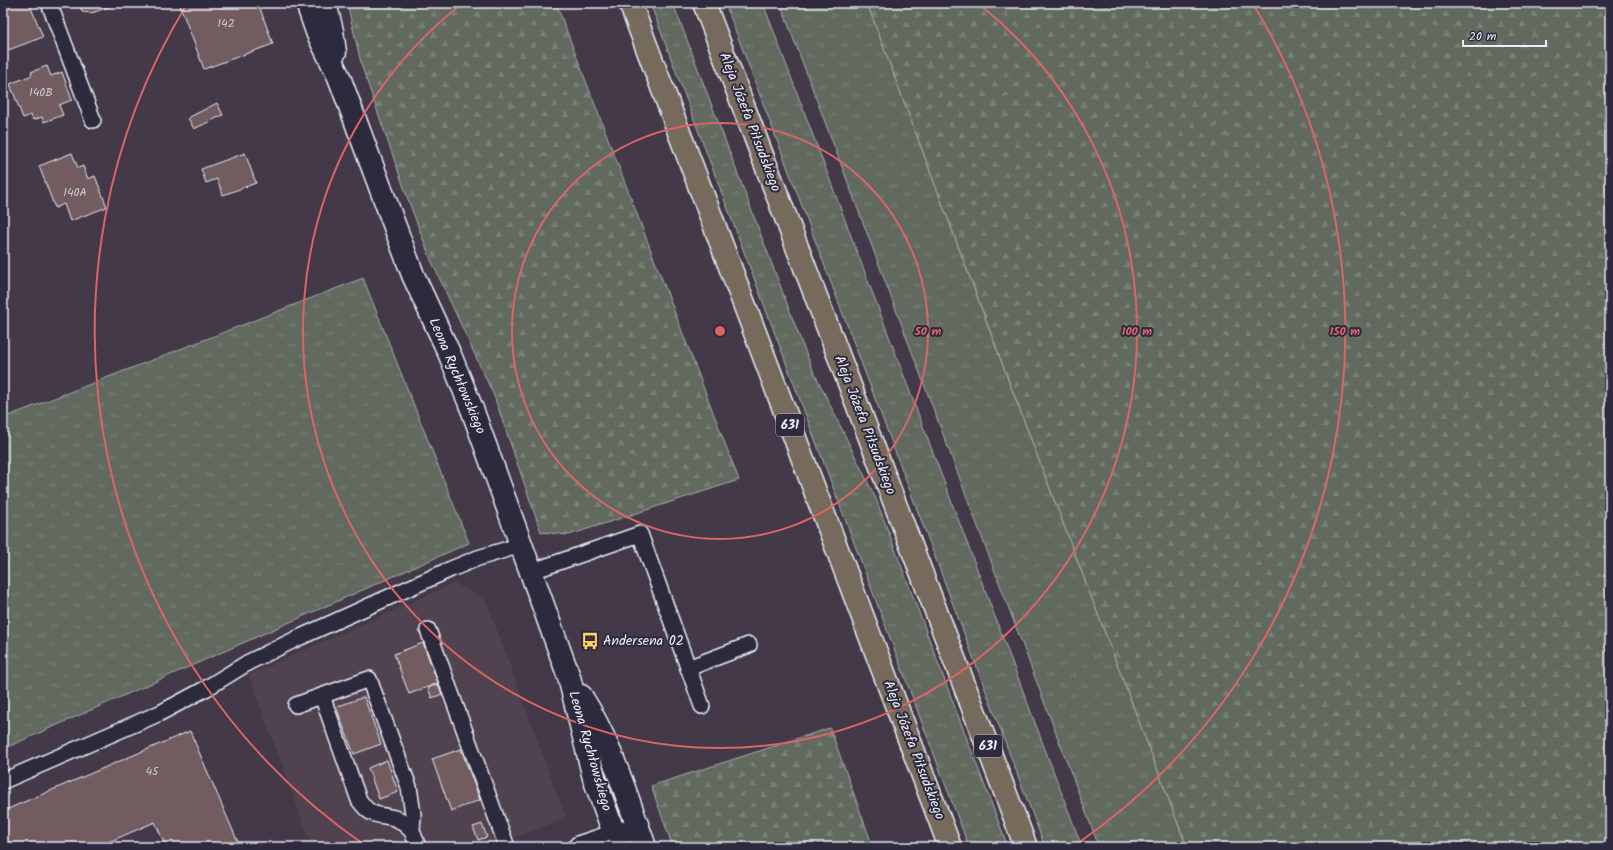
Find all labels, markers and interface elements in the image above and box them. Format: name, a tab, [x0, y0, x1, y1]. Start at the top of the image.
house number: 142	[217, 14, 235, 33]
scale bar	[1463, 22, 1546, 48]
text: 20 m	[1469, 27, 1497, 46]
street label: Aleja Józefa Piłsudskiego	[713, 49, 787, 195]
house number: 140B	[29, 83, 53, 102]
house number: 140A	[63, 183, 87, 202]
street label: Leona Rychłowskiego	[423, 314, 491, 438]
text: 50 m	[914, 322, 942, 341]
text: 100 m	[1122, 322, 1152, 341]
text: 150 m	[1330, 322, 1360, 341]
centre of rings	[713, 324, 727, 338]
street label: Aleja Józefa Piłsudskiego	[828, 352, 902, 498]
road number: 631	[776, 414, 804, 436]
place label: Andersena 02	[603, 630, 684, 652]
bus stop icon: Andersena 02	[580, 631, 600, 651]
street label: Aleja Józefa Piłsudskiego	[877, 677, 951, 823]
street label: Leona Rychłowskiego	[562, 688, 618, 814]
road number: 631	[974, 735, 1002, 757]
house number: 45	[145, 762, 160, 781]

